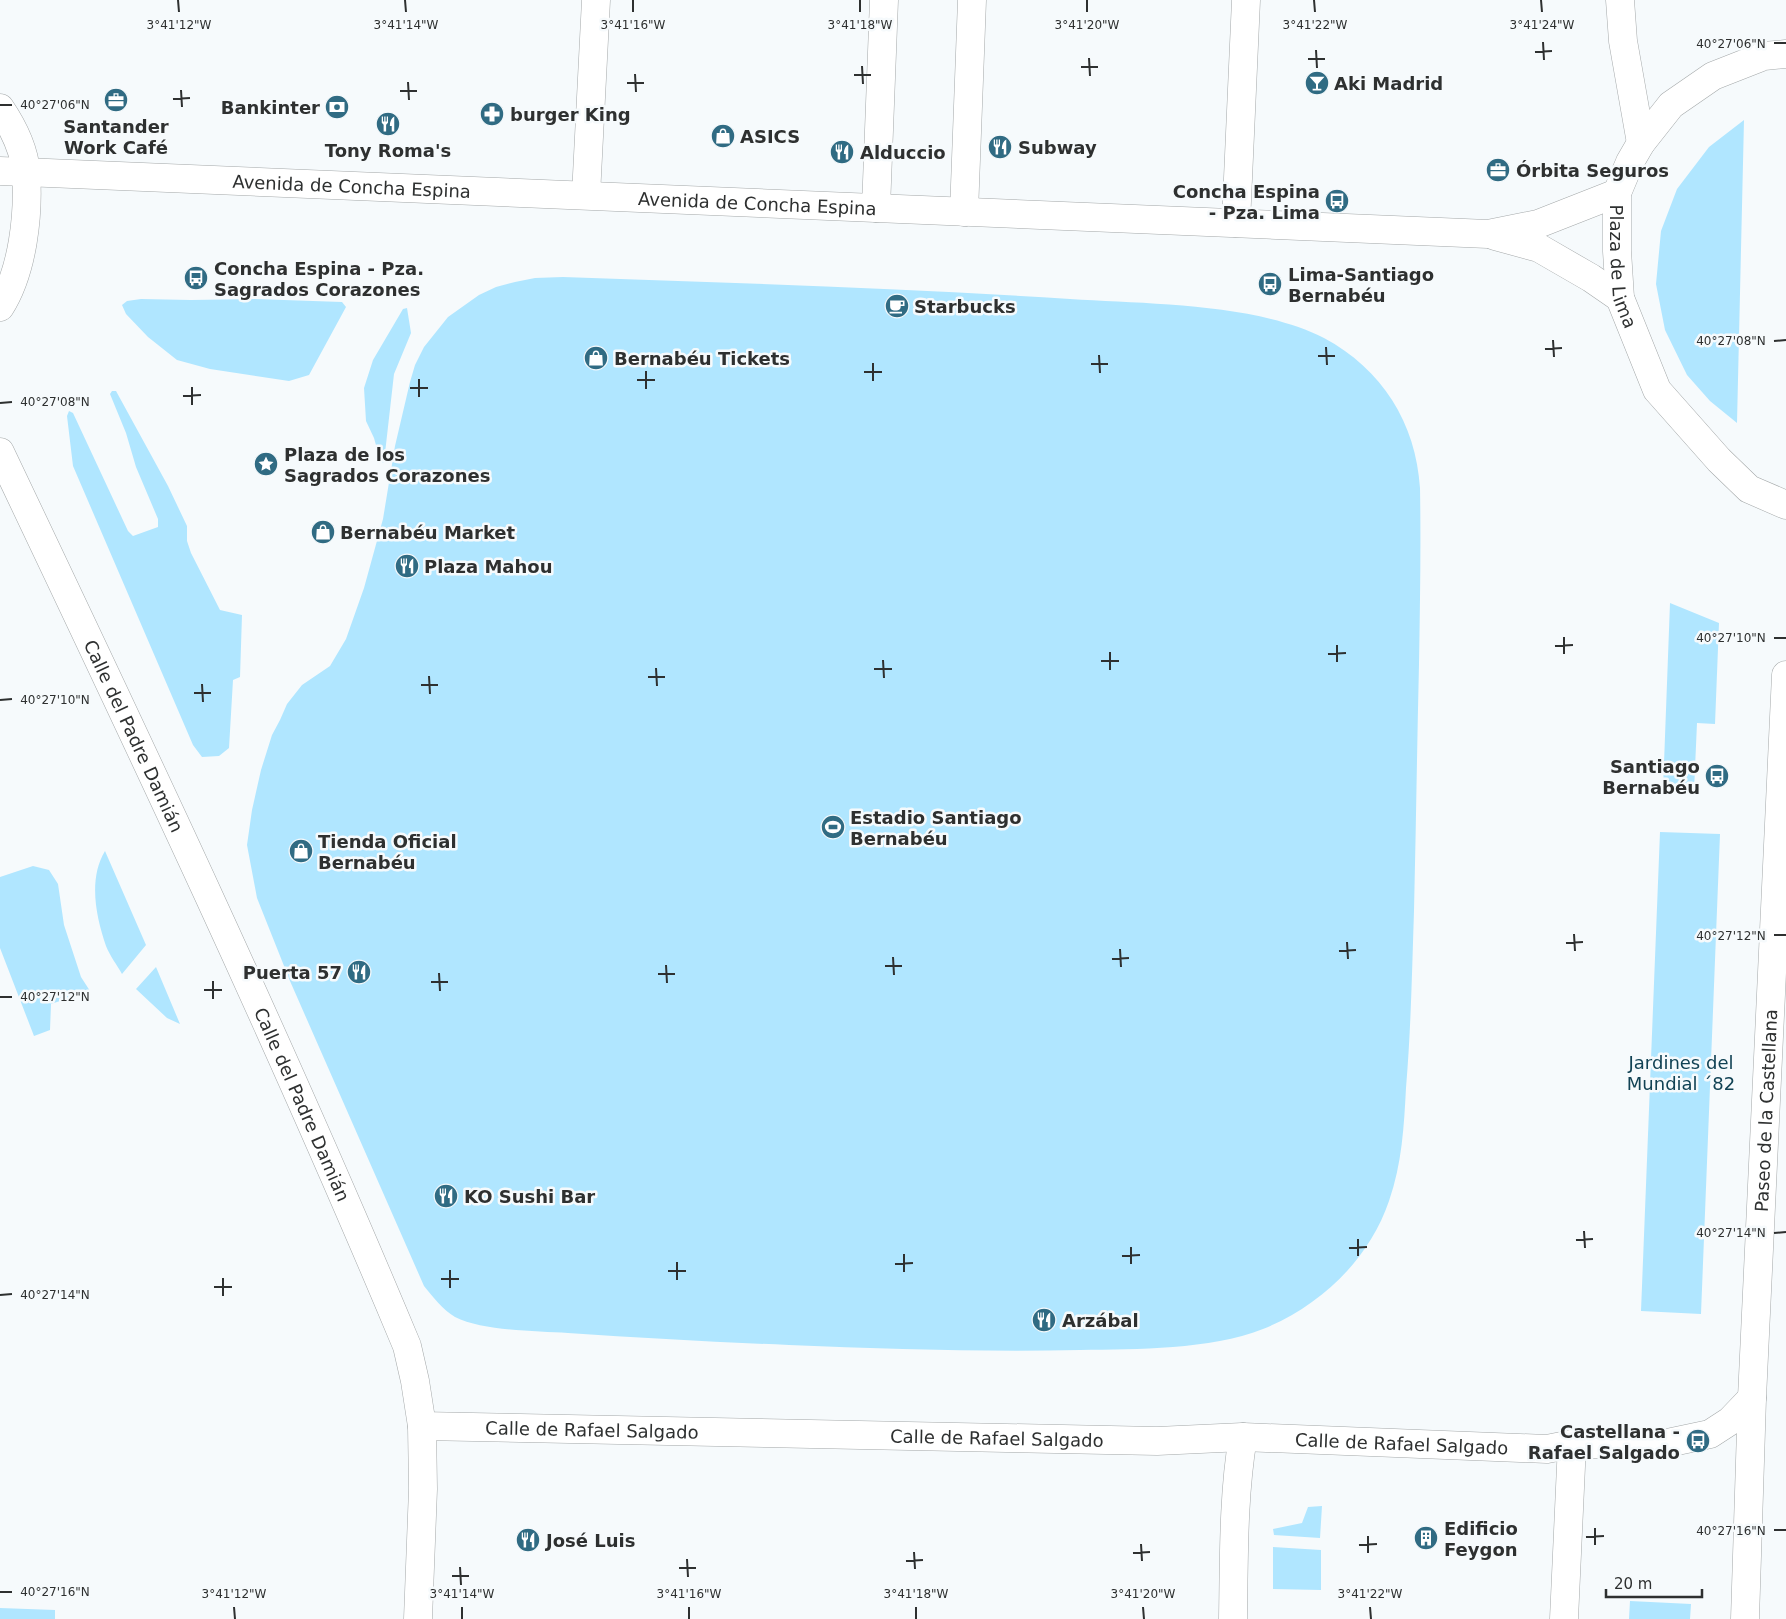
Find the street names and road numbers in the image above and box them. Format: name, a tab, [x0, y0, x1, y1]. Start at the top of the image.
street label: Avenida de Concha Espina	[232, 170, 471, 201]
street label: Avenida de Concha Espina	[638, 188, 877, 219]
street label: Plaza de Lima	[1607, 205, 1641, 331]
street label: Calle del Padre Damián	[80, 636, 188, 835]
street label: Calle del Padre Damián	[250, 1004, 355, 1204]
street label: Paseo de la Castellana	[1750, 1009, 1781, 1212]
street label: Calle de Rafael Salgado	[485, 1417, 699, 1442]
street label: Calle de Rafael Salgado	[890, 1425, 1104, 1450]
street label: Calle de Rafael Salgado	[1295, 1429, 1509, 1458]

